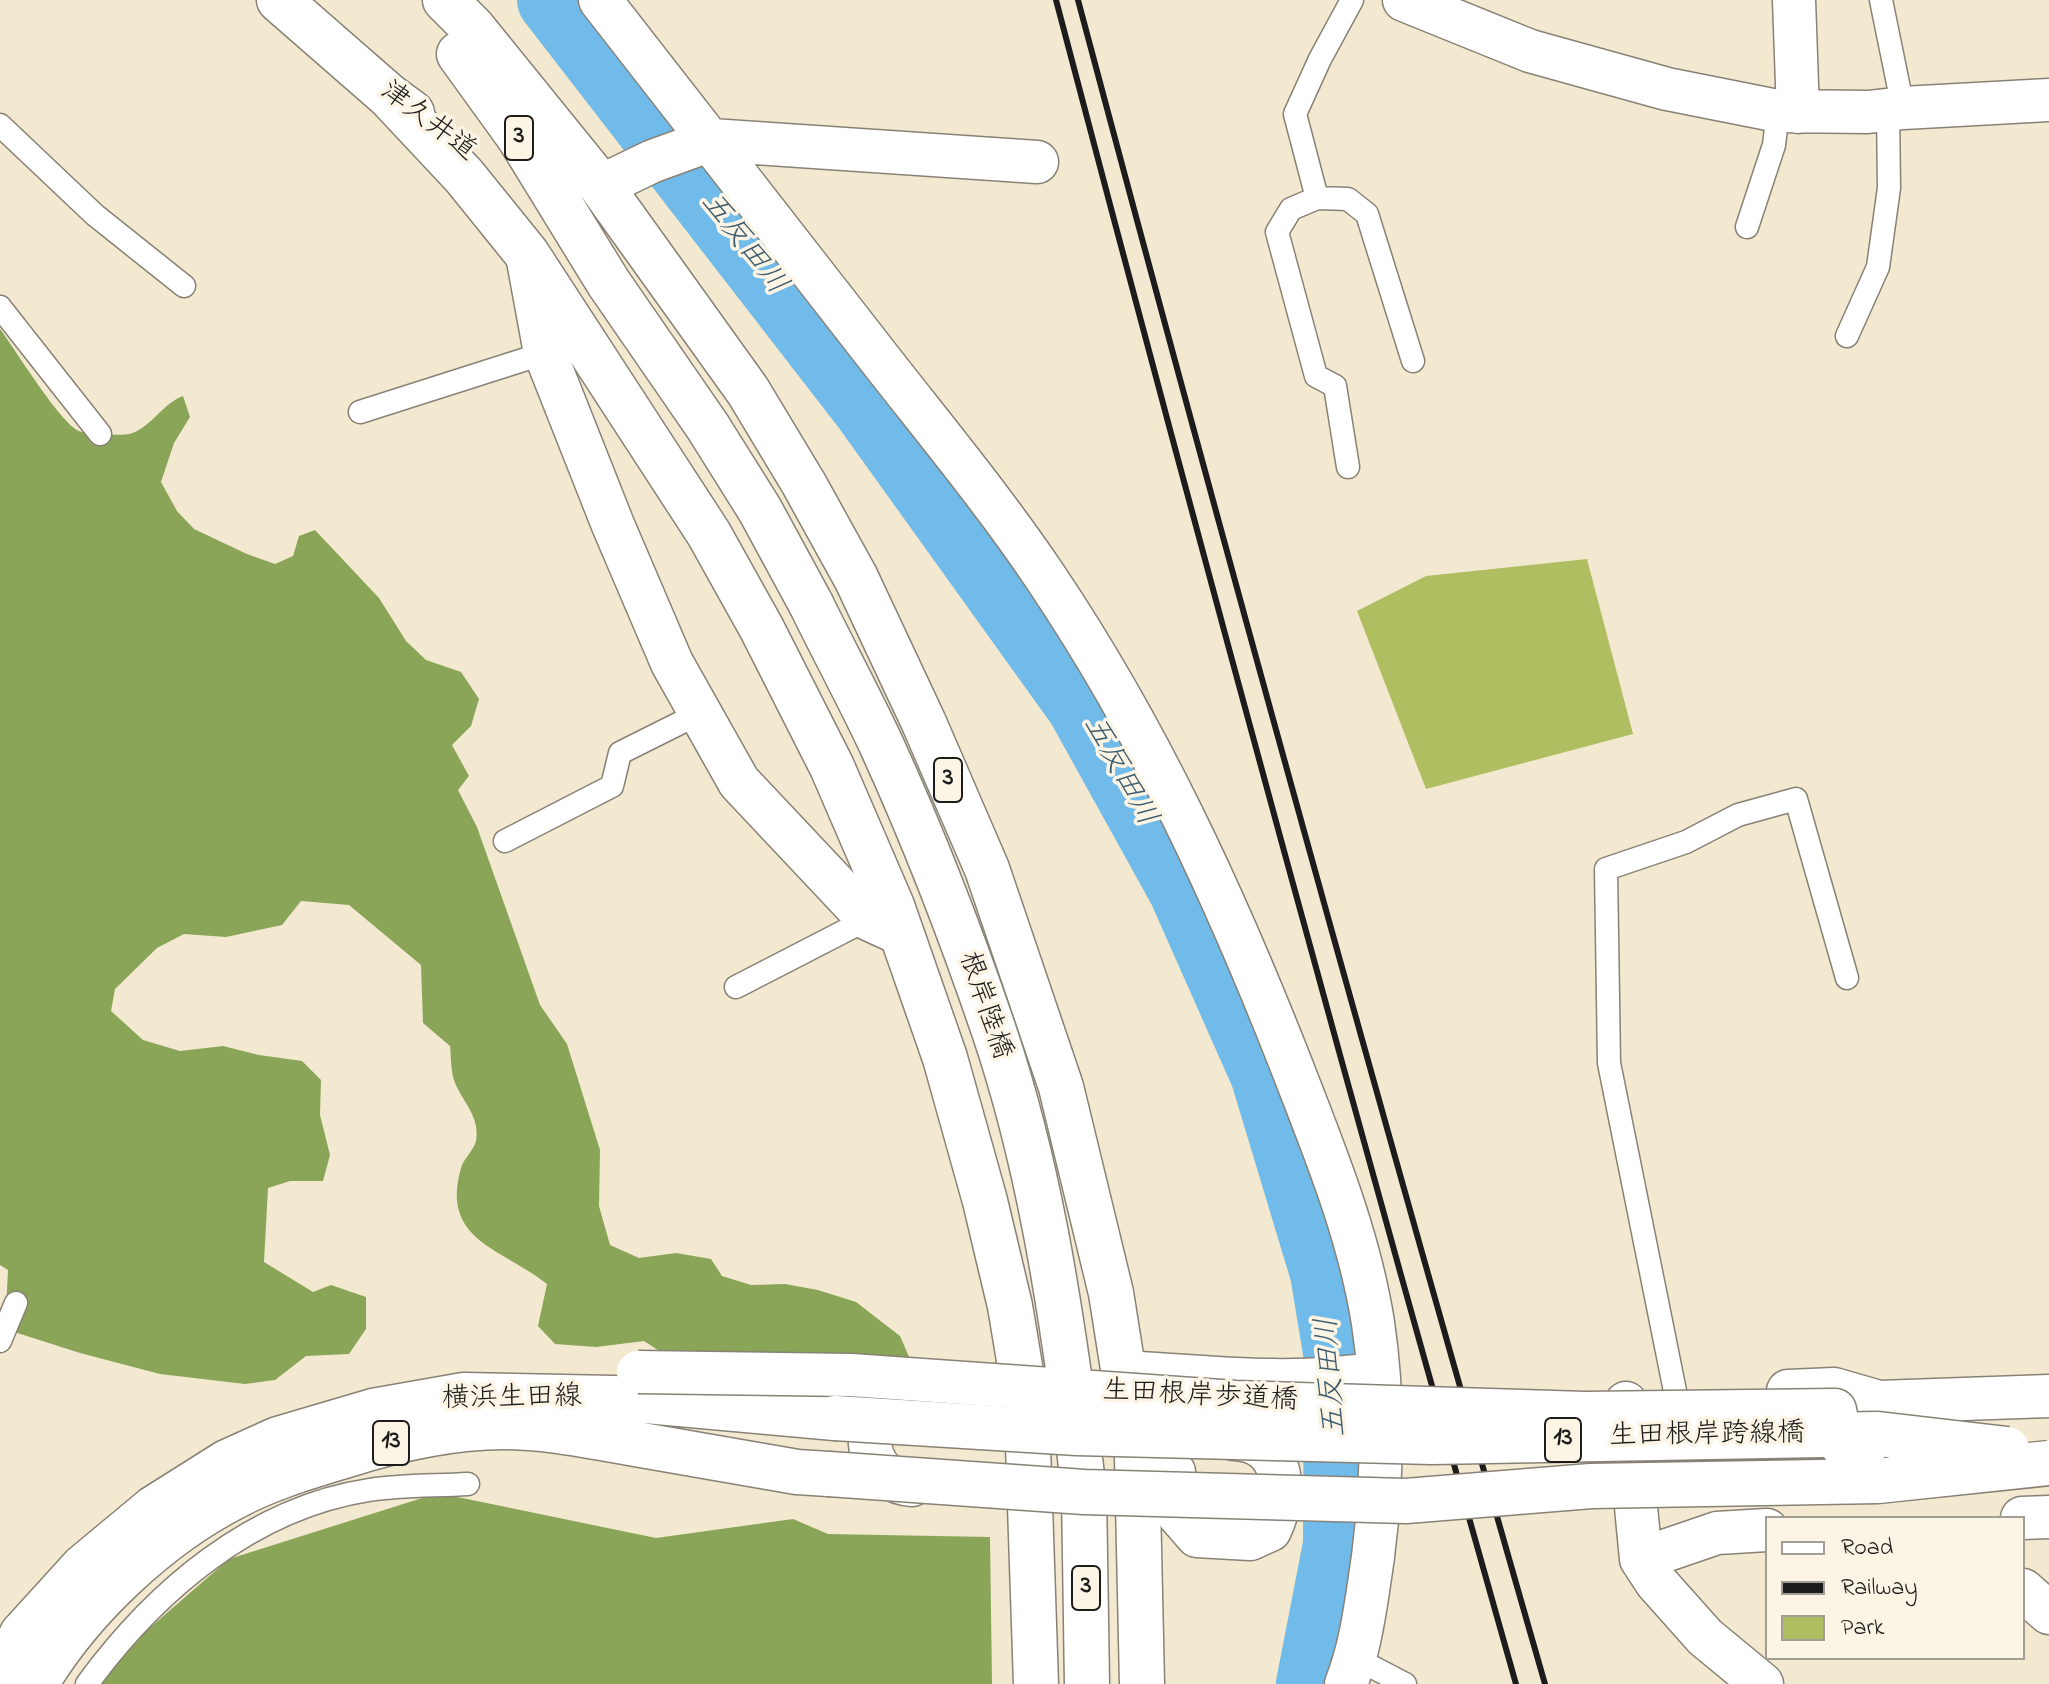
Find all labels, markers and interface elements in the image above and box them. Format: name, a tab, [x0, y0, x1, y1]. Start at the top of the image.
street label: 津久井道	[372, 76, 482, 170]
road number: 3	[505, 116, 533, 160]
water label: 五反田川	[691, 187, 793, 303]
water label: 五反田川	[1073, 711, 1163, 833]
road number: 3	[934, 758, 962, 802]
street label: 根岸陸橋	[949, 948, 1017, 1064]
water label: 五反田川	[1312, 1316, 1356, 1438]
street label: 生田根岸歩道橋	[1101, 1376, 1299, 1420]
street label: 横浜生田線	[442, 1382, 582, 1418]
road number: 13	[1545, 1418, 1581, 1462]
street label: 生田根岸跨線橋	[1609, 1418, 1805, 1456]
road number: 13	[373, 1421, 409, 1465]
legend	[1765, 1516, 2025, 1660]
text: Road	[1841, 1531, 1893, 1566]
road number: 3	[1072, 1566, 1100, 1610]
text: Railway	[1841, 1571, 1918, 1606]
text: Park	[1841, 1611, 1884, 1646]

